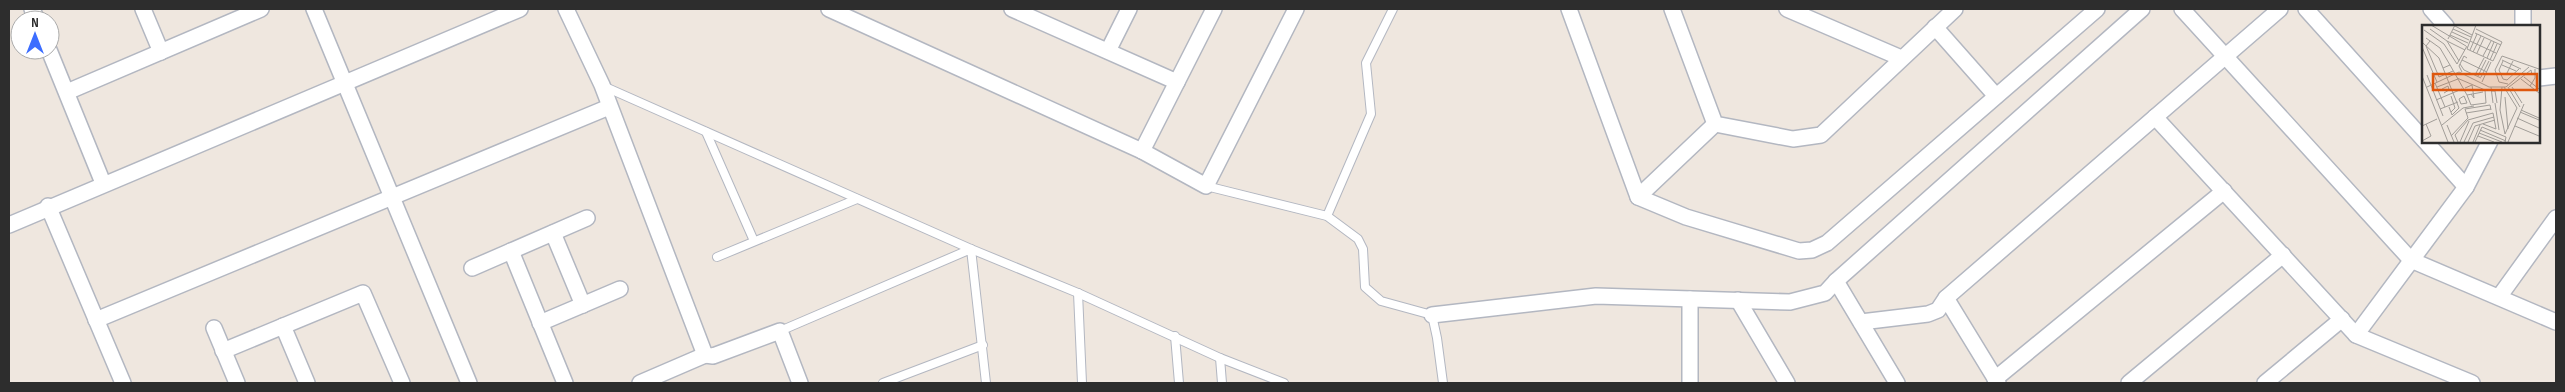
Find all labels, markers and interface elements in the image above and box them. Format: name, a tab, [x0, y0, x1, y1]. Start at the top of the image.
north arrow	[10, 10, 60, 60]
text: N	[31, 14, 39, 31]
inset map	[2422, 25, 2540, 142]

